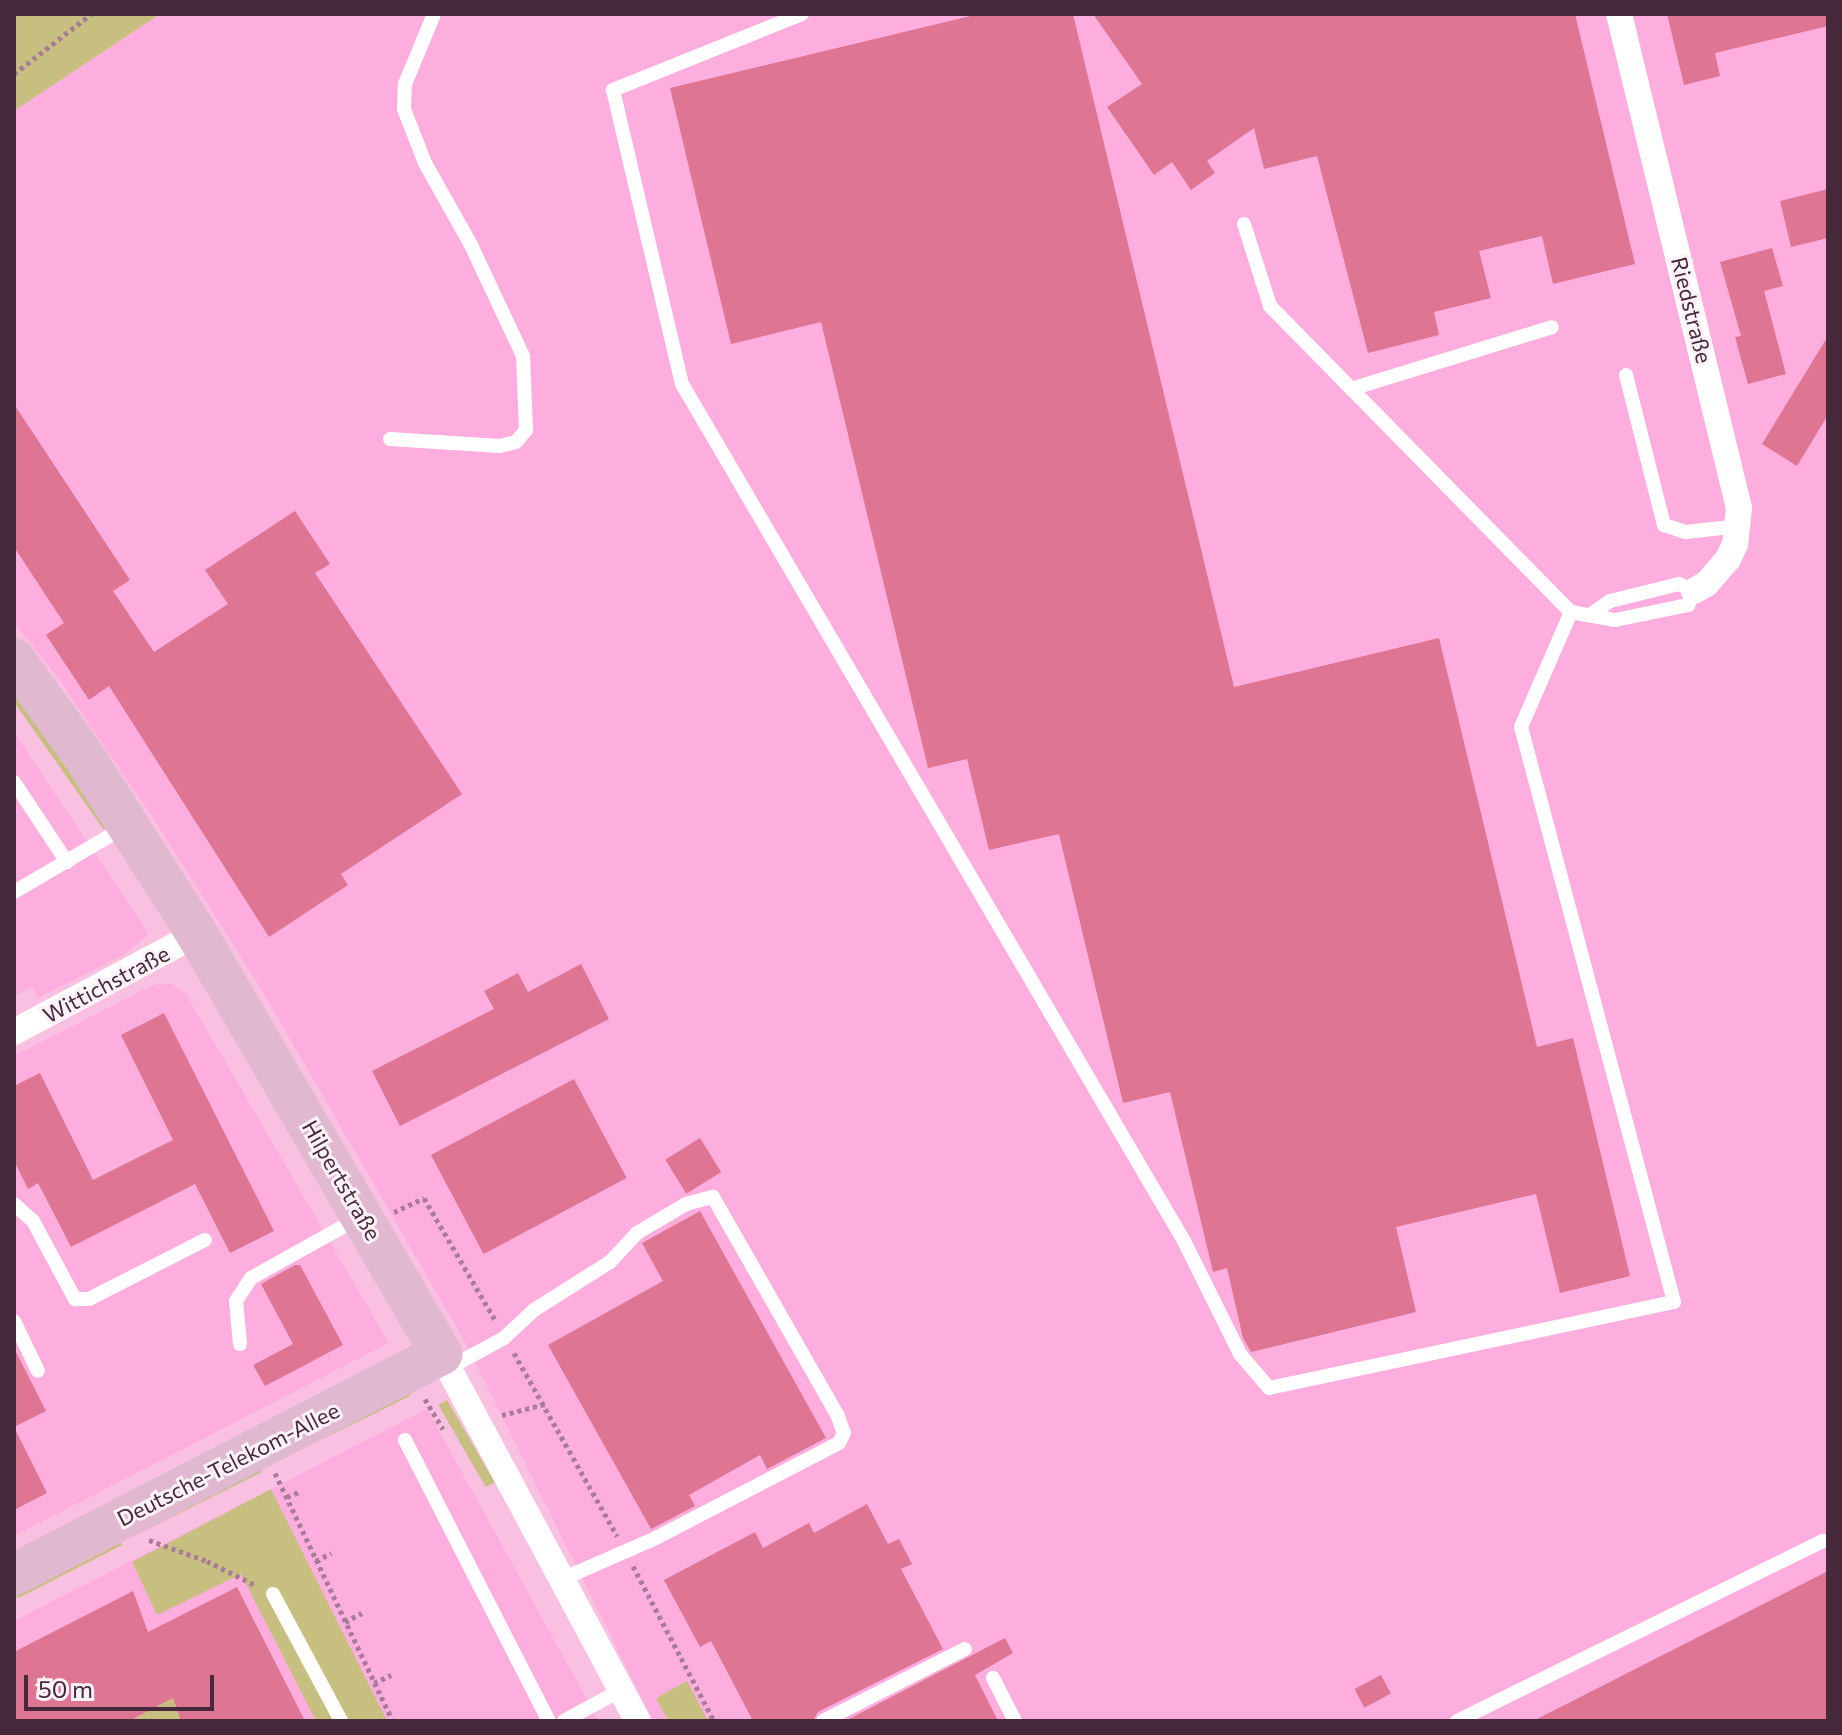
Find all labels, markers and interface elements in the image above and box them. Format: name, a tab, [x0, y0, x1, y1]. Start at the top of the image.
street label: Riedstraße	[1666, 254, 1718, 366]
street label: Wittichstraße	[38, 940, 174, 1028]
street label: Hilpertstraße	[297, 1115, 387, 1245]
street label: Deutsche-Telekom-Allee	[113, 1396, 343, 1532]
scale bar	[28, 1659, 218, 1709]
text: 50 m	[38, 1674, 93, 1703]

